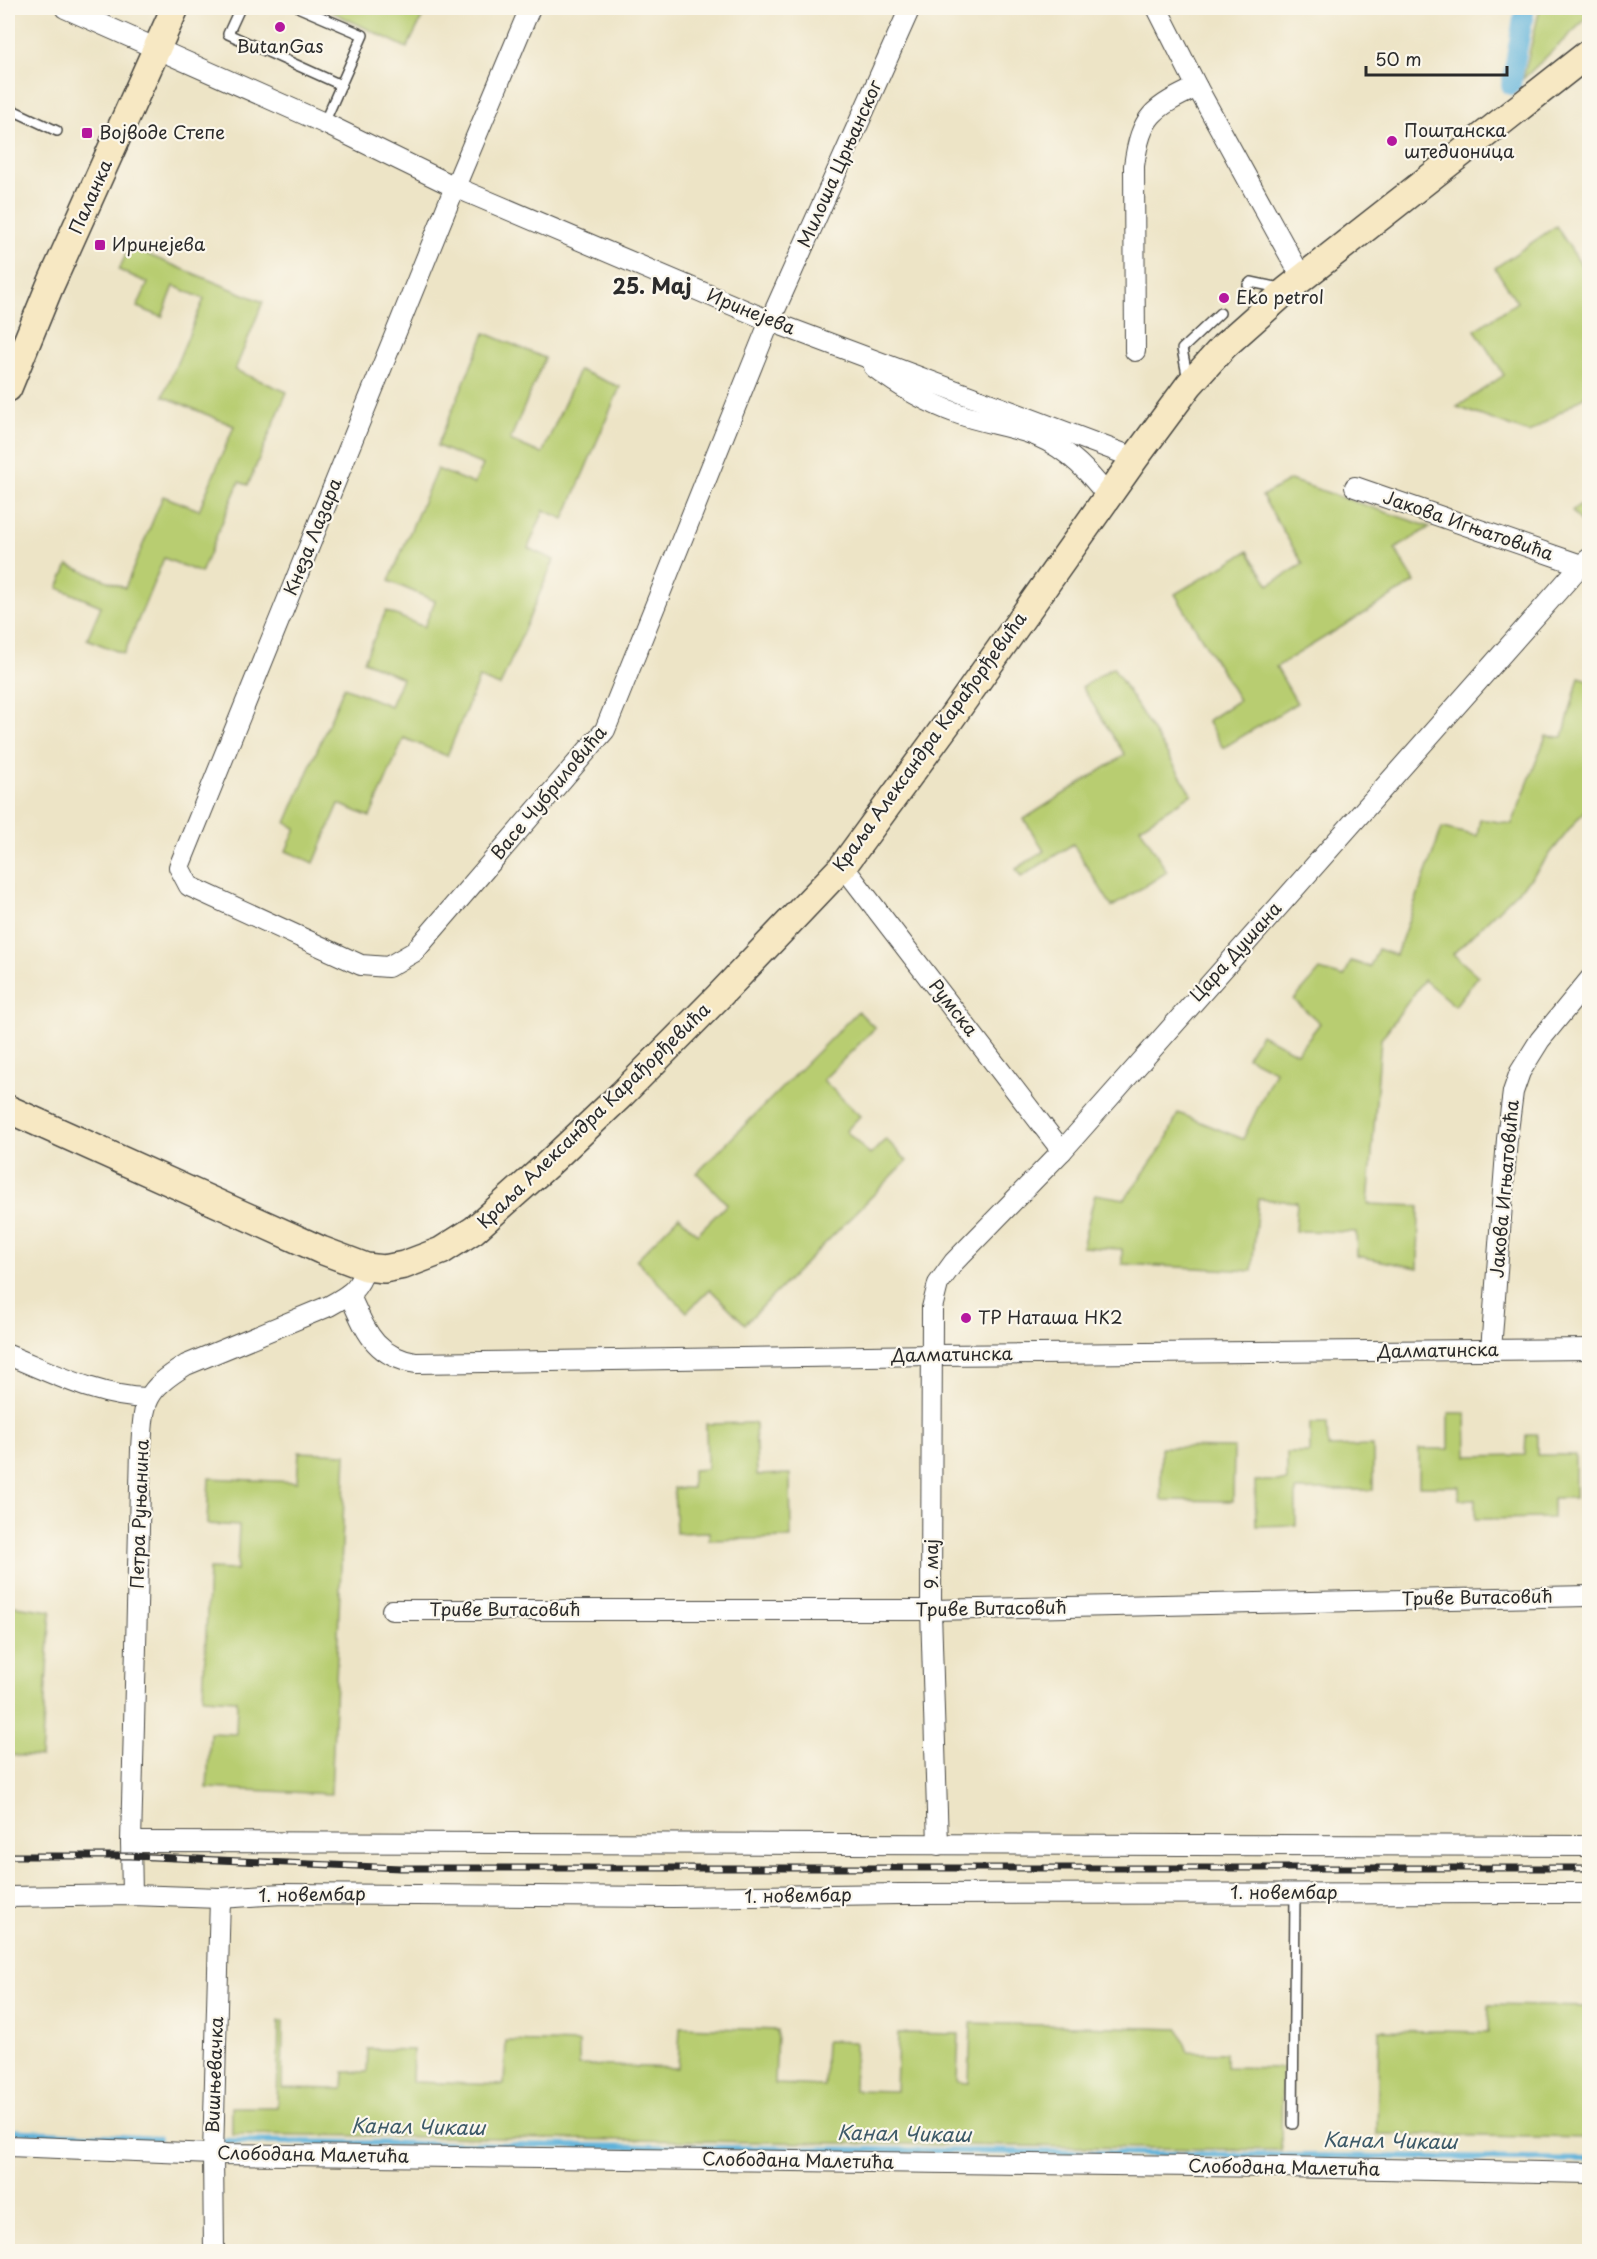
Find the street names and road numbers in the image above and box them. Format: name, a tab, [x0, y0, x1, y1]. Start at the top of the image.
street label: Милоша Црњанског	[790, 74, 888, 251]
street label: Паланка	[61, 154, 118, 238]
street label: Иринејева	[703, 281, 801, 341]
street label: Кнеза Лазара	[276, 473, 348, 599]
street label: Јакова Игњатовића	[1380, 483, 1558, 567]
street label: Краља Александра Карађорђевића	[825, 605, 1033, 876]
street label: Васе Чубриловића	[484, 719, 612, 865]
street label: Цара Душана	[1183, 895, 1288, 1007]
street label: Румска	[923, 973, 986, 1042]
street label: Краља Александра Карађорђевића	[470, 995, 716, 1234]
street label: Јакова Игњатовића	[1482, 1098, 1525, 1279]
street label: Далматинска	[1376, 1335, 1500, 1364]
street label: Далматинска	[890, 1339, 1014, 1368]
street label: Петра Руњанина	[122, 1438, 155, 1589]
street label: 9. мај	[917, 1539, 944, 1589]
street label: Триве Витасовић	[1401, 1582, 1553, 1611]
street label: Триве Витасовић	[915, 1593, 1067, 1622]
street label: Триве Витасовић	[430, 1595, 580, 1622]
street label: 1. новембар	[1230, 1878, 1338, 1905]
street label: 1. новембар	[258, 1879, 366, 1908]
street label: 1. новембар	[744, 1880, 852, 1909]
street label: Вишњевачка	[198, 2015, 229, 2134]
street label: Слободана Малетића	[217, 2138, 410, 2169]
street label: Слободана Малетића	[702, 2144, 895, 2175]
street label: Слободана Малетића	[1188, 2151, 1381, 2182]

